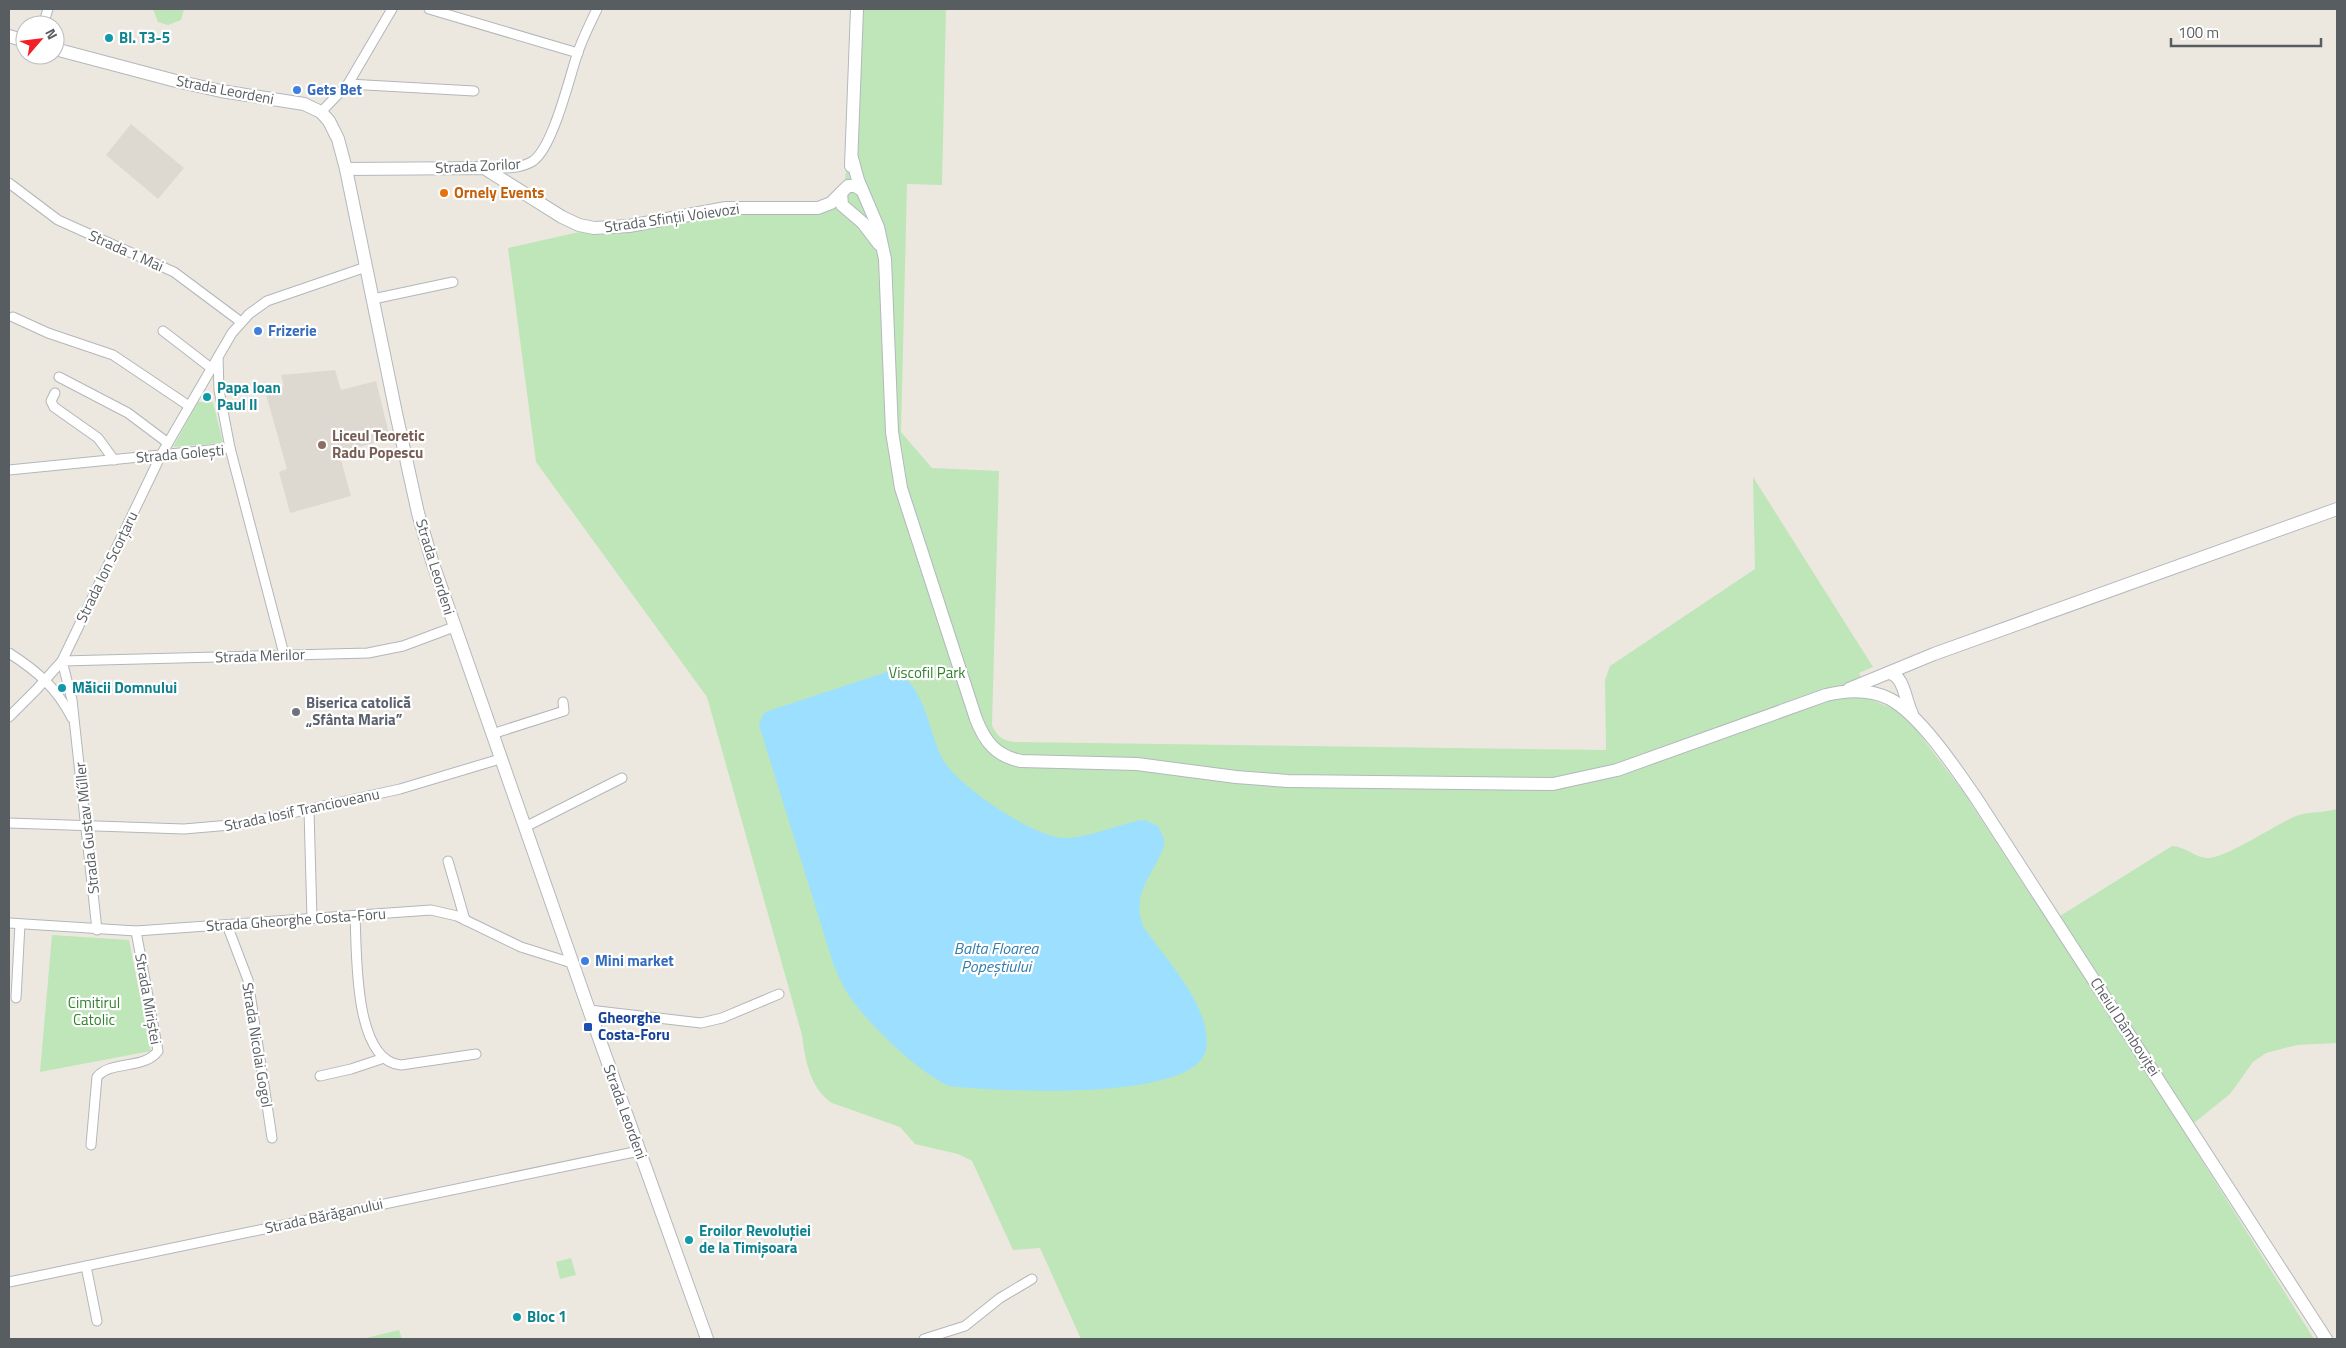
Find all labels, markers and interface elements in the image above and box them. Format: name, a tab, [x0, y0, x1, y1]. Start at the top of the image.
north arrow	[15, 15, 65, 65]
scale bar	[2171, 15, 2321, 47]
text: 100 m	[2178, 21, 2219, 44]
text: N	[40, 24, 63, 43]
place label: Bl. T3-5	[119, 26, 170, 49]
marker: Bl. T3-5	[103, 32, 115, 44]
street label: Strada Leordeni	[174, 69, 276, 110]
place label: Gets Bet	[307, 78, 362, 101]
marker: Gets Bet	[291, 84, 303, 96]
street label: Strada Zorilor	[435, 152, 521, 179]
place label: Ornely Events	[454, 181, 544, 204]
marker: Ornely Events	[438, 187, 450, 199]
street label: Strada Sfinții Voievozi	[603, 197, 741, 238]
street label: Strada 1 Mai	[85, 224, 167, 277]
place label: Frizerie	[268, 319, 317, 342]
marker: Frizerie	[252, 325, 264, 337]
place label: Papa Ioan Paul II	[217, 376, 281, 416]
marker: Papa Ioan Paul II	[201, 391, 213, 403]
place label: Liceul Teoretic Radu Popescu	[332, 424, 425, 464]
street label: Strada Golești	[135, 438, 225, 469]
marker: Liceul Teoretic Radu Popescu	[316, 439, 328, 451]
street label: Strada Ion Scorțaru	[70, 507, 143, 626]
street label: Strada Leordeni	[410, 516, 461, 618]
street label: Strada Merilor	[215, 642, 305, 669]
park label: Viscofil Park	[888, 661, 966, 684]
place label: Măicii Domnului	[72, 676, 177, 699]
marker: Măicii Domnului	[56, 682, 68, 694]
place label: Biserica catolică „Sfânta Maria”	[305, 691, 411, 731]
marker: Biserica catolică „Sfânta Maria”	[290, 706, 302, 718]
street label: Strada Gustav Műller	[68, 761, 105, 895]
street label: Strada Iosif Trancioveanu	[222, 782, 382, 837]
street label: Strada Gheorghe Costa-Foru	[205, 902, 387, 937]
water label: Balta Floarea Popeștiului	[954, 936, 1039, 978]
place label: Mini market	[595, 949, 674, 972]
street label: Strada Miriștei	[129, 952, 168, 1046]
marker: Mini market	[579, 955, 591, 967]
street label: Cheiul Dâmboviței	[2085, 973, 2166, 1081]
street label: Strada Nicolai Gogol	[236, 981, 279, 1109]
park label: Cimitirul Catolic	[68, 991, 120, 1031]
place label: Gheorghe Costa-Foru	[598, 1006, 670, 1046]
marker: Gheorghe Costa-Foru	[582, 1021, 594, 1033]
street label: Strada Leordeni	[598, 1061, 653, 1162]
street label: Strada Bărăganului	[263, 1192, 385, 1239]
place label: Eroilor Revoluției de la Timișoara	[699, 1219, 811, 1259]
marker: Eroilor Revoluției de la Timișoara	[683, 1234, 695, 1246]
place label: Bloc 1	[527, 1305, 567, 1328]
marker: Bloc 1	[511, 1311, 523, 1323]

